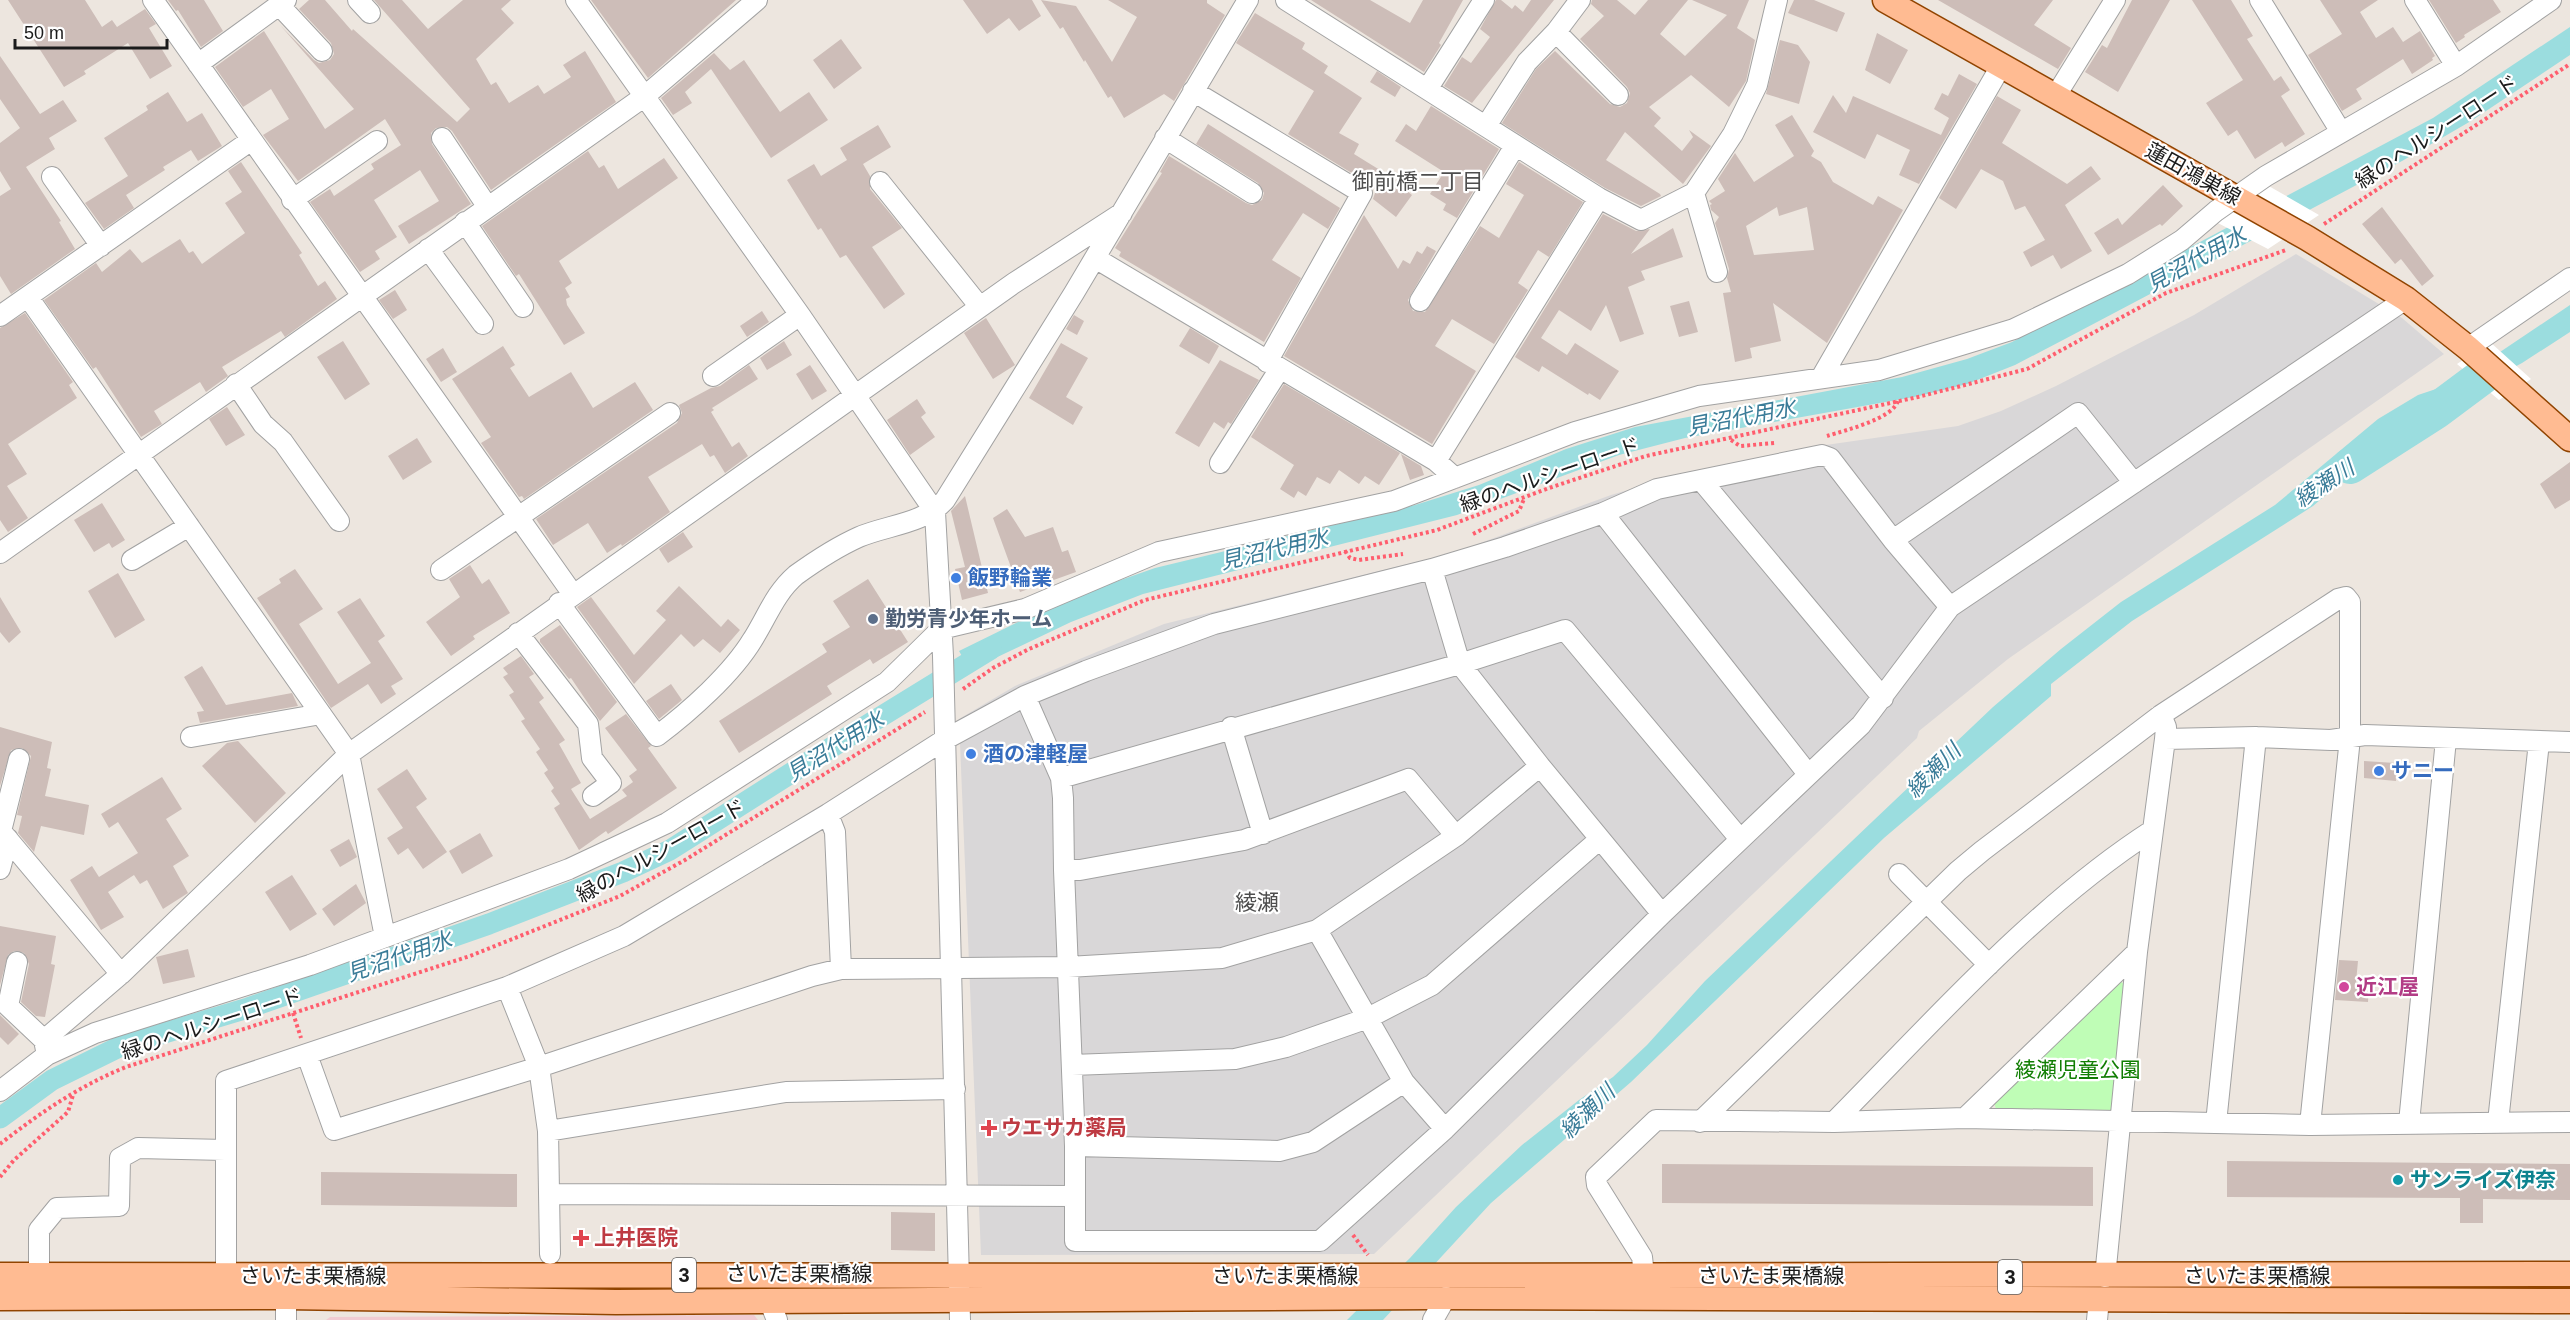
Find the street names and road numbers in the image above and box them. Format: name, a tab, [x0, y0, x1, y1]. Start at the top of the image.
street label: 緑のヘルシーロード	[2351, 70, 2522, 193]
street label: 蓮田鴻巣線	[2142, 138, 2245, 209]
street label: 緑のヘルシーロード	[1457, 433, 1643, 516]
street label: 緑のヘルシーロード	[573, 795, 749, 906]
street label: 緑のヘルシーロード	[118, 983, 305, 1064]
road number: 3	[672, 1258, 696, 1292]
road number: 3	[1998, 1260, 2022, 1294]
street label: さいたま栗橋線	[726, 1262, 872, 1285]
street label: さいたま栗橋線	[240, 1264, 386, 1287]
street label: さいたま栗橋線	[1212, 1264, 1358, 1287]
street label: さいたま栗橋線	[1698, 1264, 1844, 1287]
street label: さいたま栗橋線	[2184, 1264, 2330, 1287]

